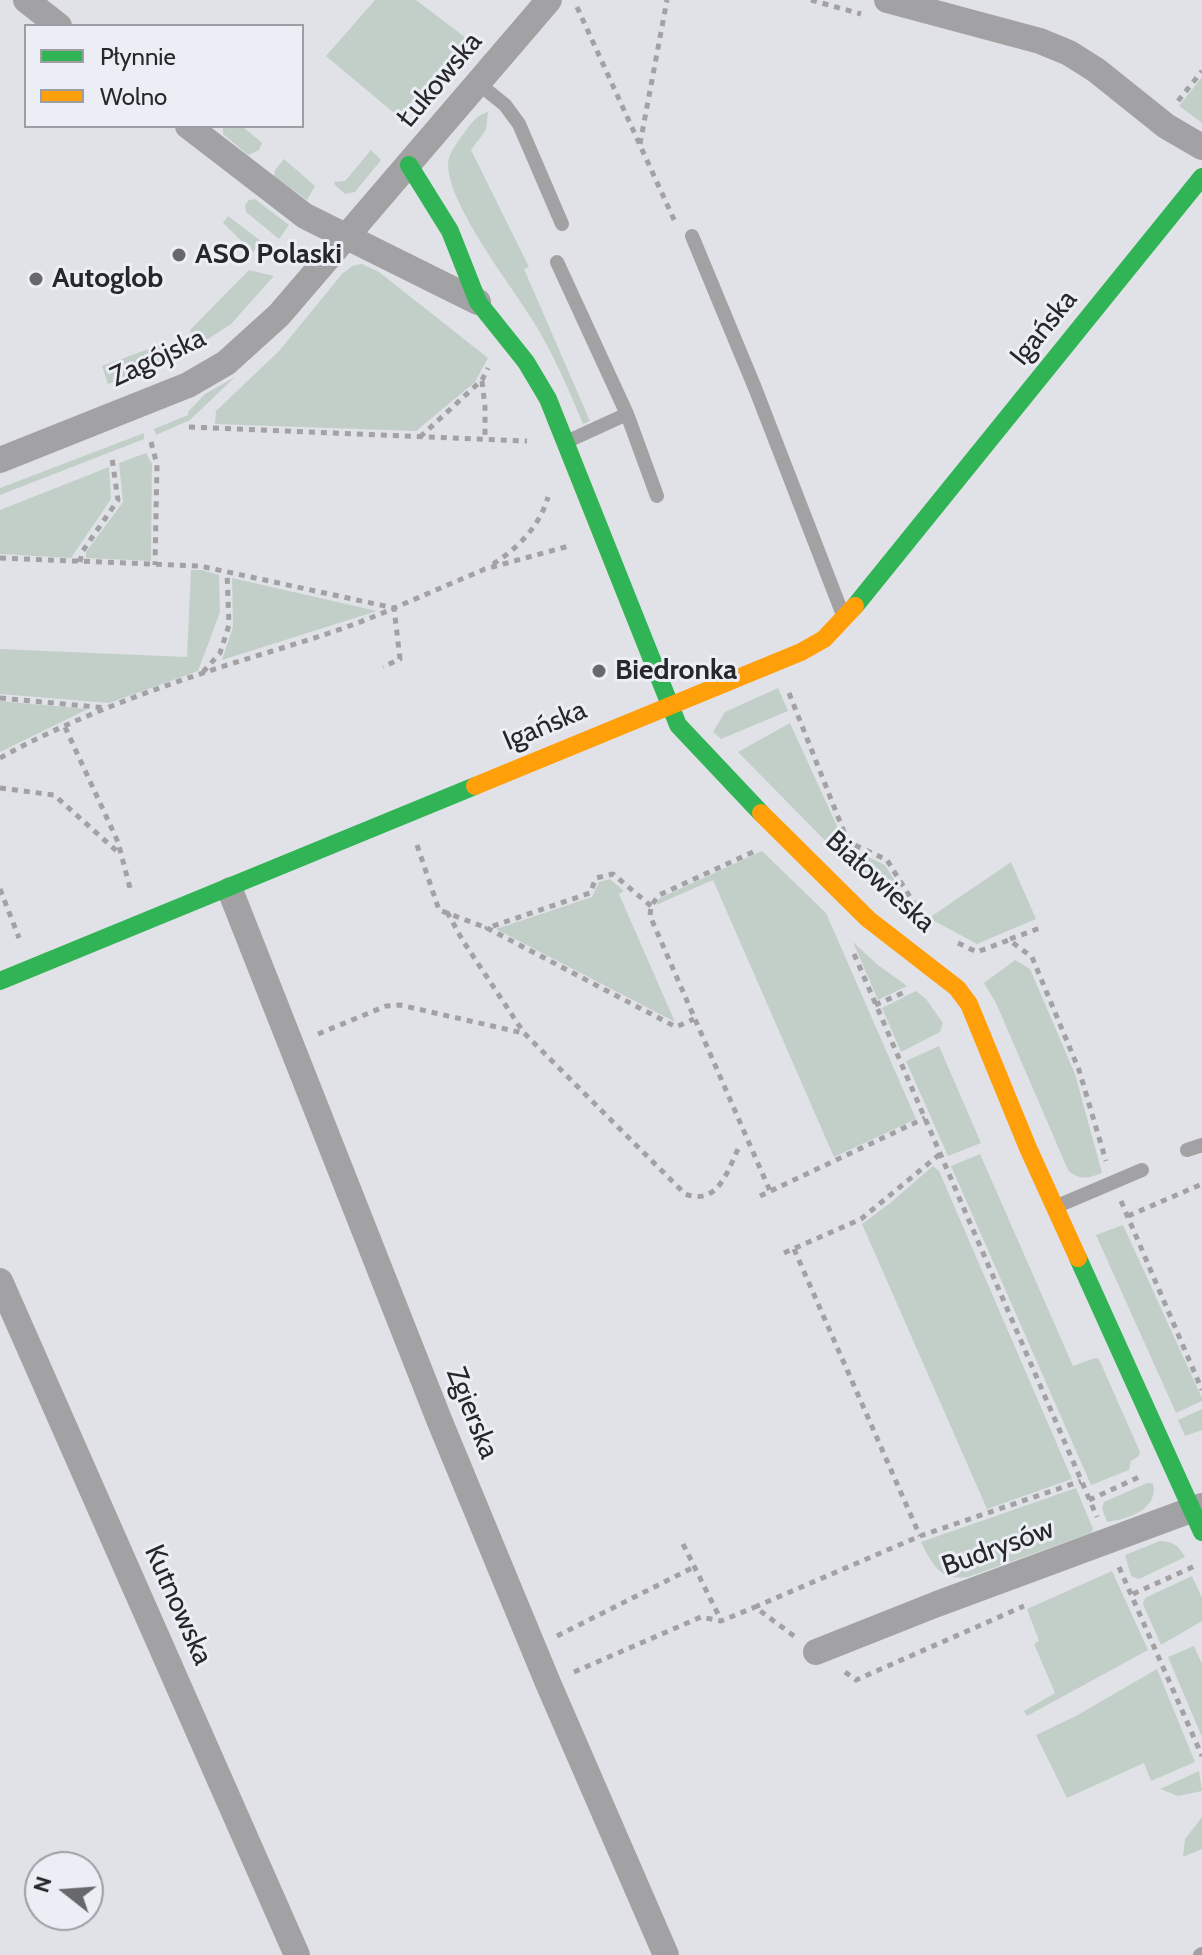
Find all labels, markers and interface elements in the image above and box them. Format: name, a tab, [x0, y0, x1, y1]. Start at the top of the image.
legend	[24, 24, 304, 128]
street label: Łukowska	[391, 26, 489, 134]
text: Płynnie	[100, 42, 176, 71]
text: Wolno	[100, 82, 167, 111]
place label: ASO Polaski	[195, 238, 342, 272]
marker: ASO Polaski	[170, 246, 188, 264]
place label: Autoglob	[52, 262, 163, 296]
marker: Autoglob	[27, 270, 45, 288]
street label: Igańska	[1004, 284, 1084, 372]
street label: Zagójska	[105, 321, 211, 395]
place label: Biedronka	[615, 654, 737, 688]
marker: Biedronka	[590, 662, 608, 680]
street label: Igańska	[498, 694, 592, 758]
street label: Białowieska	[818, 824, 942, 940]
street label: Zgierska	[439, 1362, 505, 1464]
street label: Budrysów	[937, 1512, 1059, 1584]
street label: Kutnowska	[137, 1540, 219, 1670]
north arrow	[24, 1851, 104, 1931]
text: N	[27, 1873, 58, 1896]

